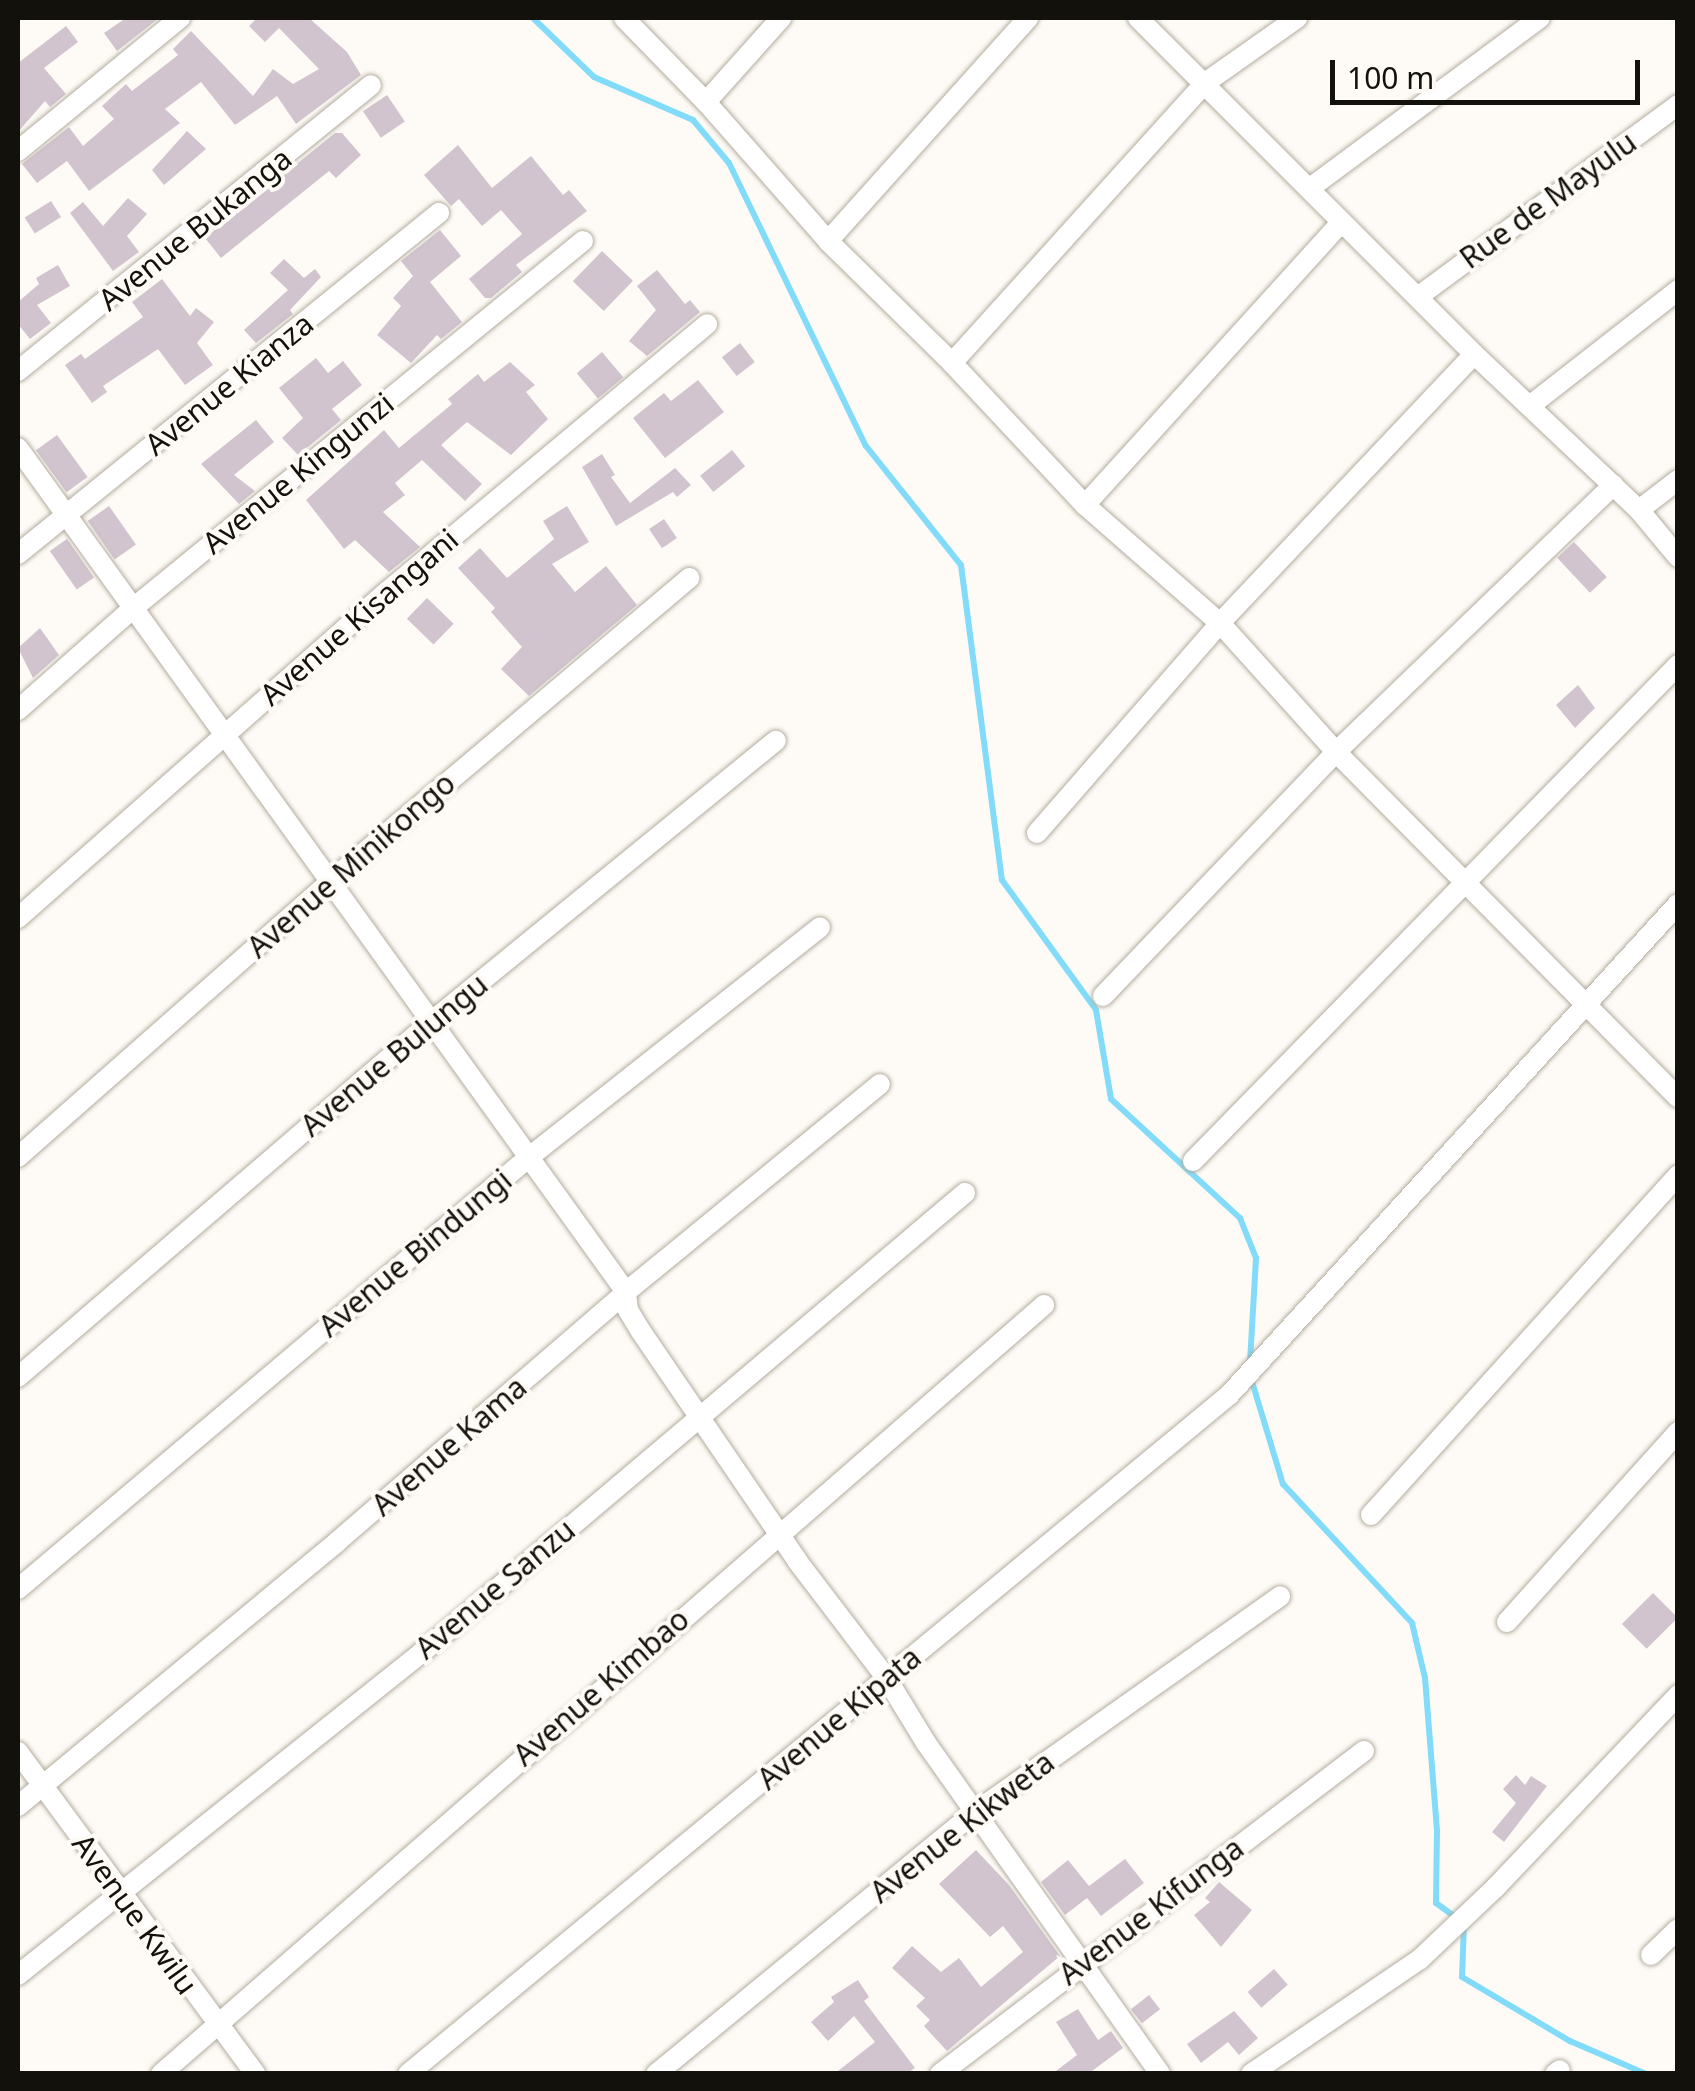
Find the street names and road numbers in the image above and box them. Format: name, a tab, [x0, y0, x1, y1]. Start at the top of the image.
street label: Rue de Mayulu	[1453, 124, 1643, 276]
street label: Avenue Bukanga	[91, 140, 299, 318]
street label: Avenue Kianza	[138, 305, 320, 463]
street label: Avenue Kingunzi	[195, 385, 401, 561]
street label: Avenue Kisangani	[253, 521, 465, 713]
street label: Avenue Minikongo	[240, 765, 462, 965]
street label: Avenue Bulungu	[293, 966, 495, 1144]
street label: Avenue Bindungi	[311, 1162, 519, 1344]
street label: Avenue Kama	[364, 1369, 534, 1523]
street label: Avenue Sanzu	[408, 1512, 582, 1666]
street label: Avenue Kimbao	[506, 1601, 696, 1773]
street label: Avenue Kipata	[750, 1639, 928, 1797]
street label: Avenue Kikweta	[863, 1744, 1061, 1910]
street label: Avenue Kwilu	[65, 1827, 205, 2001]
street label: Avenue Kifunga	[1051, 1830, 1251, 1992]

